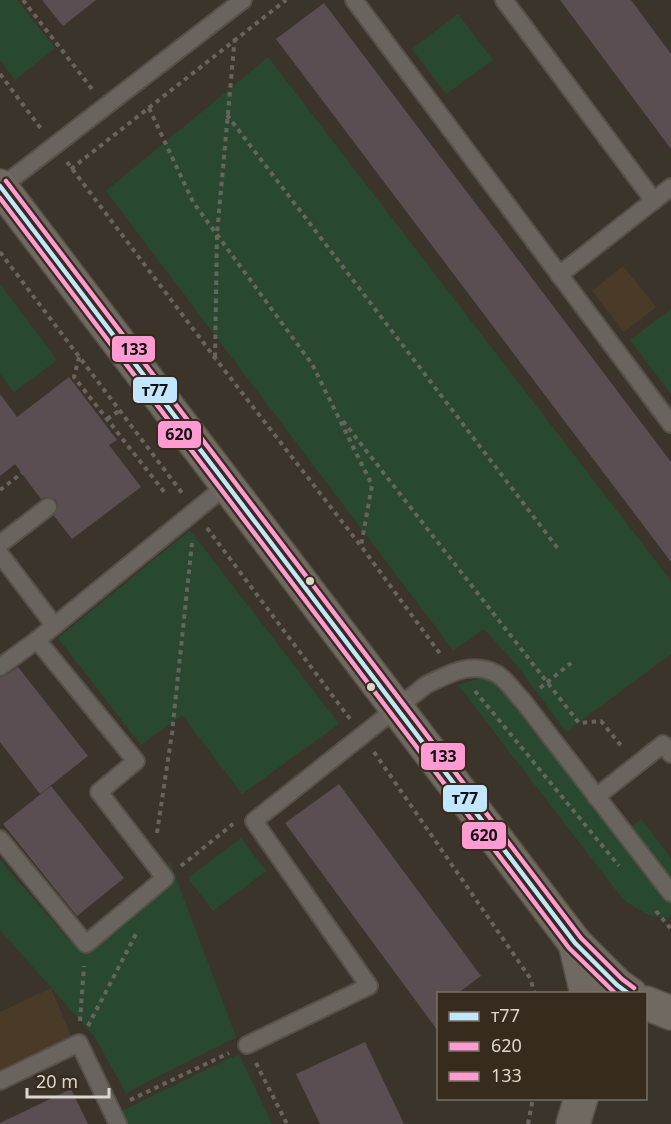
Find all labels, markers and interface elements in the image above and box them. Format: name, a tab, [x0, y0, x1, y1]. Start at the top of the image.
line badge: 133	[111, 335, 156, 363]
text: 133	[120, 338, 148, 360]
line badge: т77	[132, 376, 178, 404]
text: т77	[142, 379, 168, 401]
line badge: 620	[157, 420, 202, 449]
text: 620	[165, 423, 193, 445]
unlabelled marker	[304, 575, 316, 587]
unlabelled marker	[365, 681, 377, 693]
line badge: 133	[420, 742, 466, 771]
text: 133	[429, 745, 457, 767]
line badge: т77	[442, 784, 488, 813]
text: т77	[452, 787, 478, 809]
line badge: 620	[461, 821, 507, 850]
text: 620	[470, 824, 498, 846]
legend	[437, 992, 647, 1100]
text: т77	[491, 1003, 520, 1027]
text: 620	[491, 1033, 522, 1057]
scale bar	[27, 1061, 110, 1099]
text: 133	[491, 1063, 522, 1087]
text: 20 m	[36, 1069, 78, 1093]

